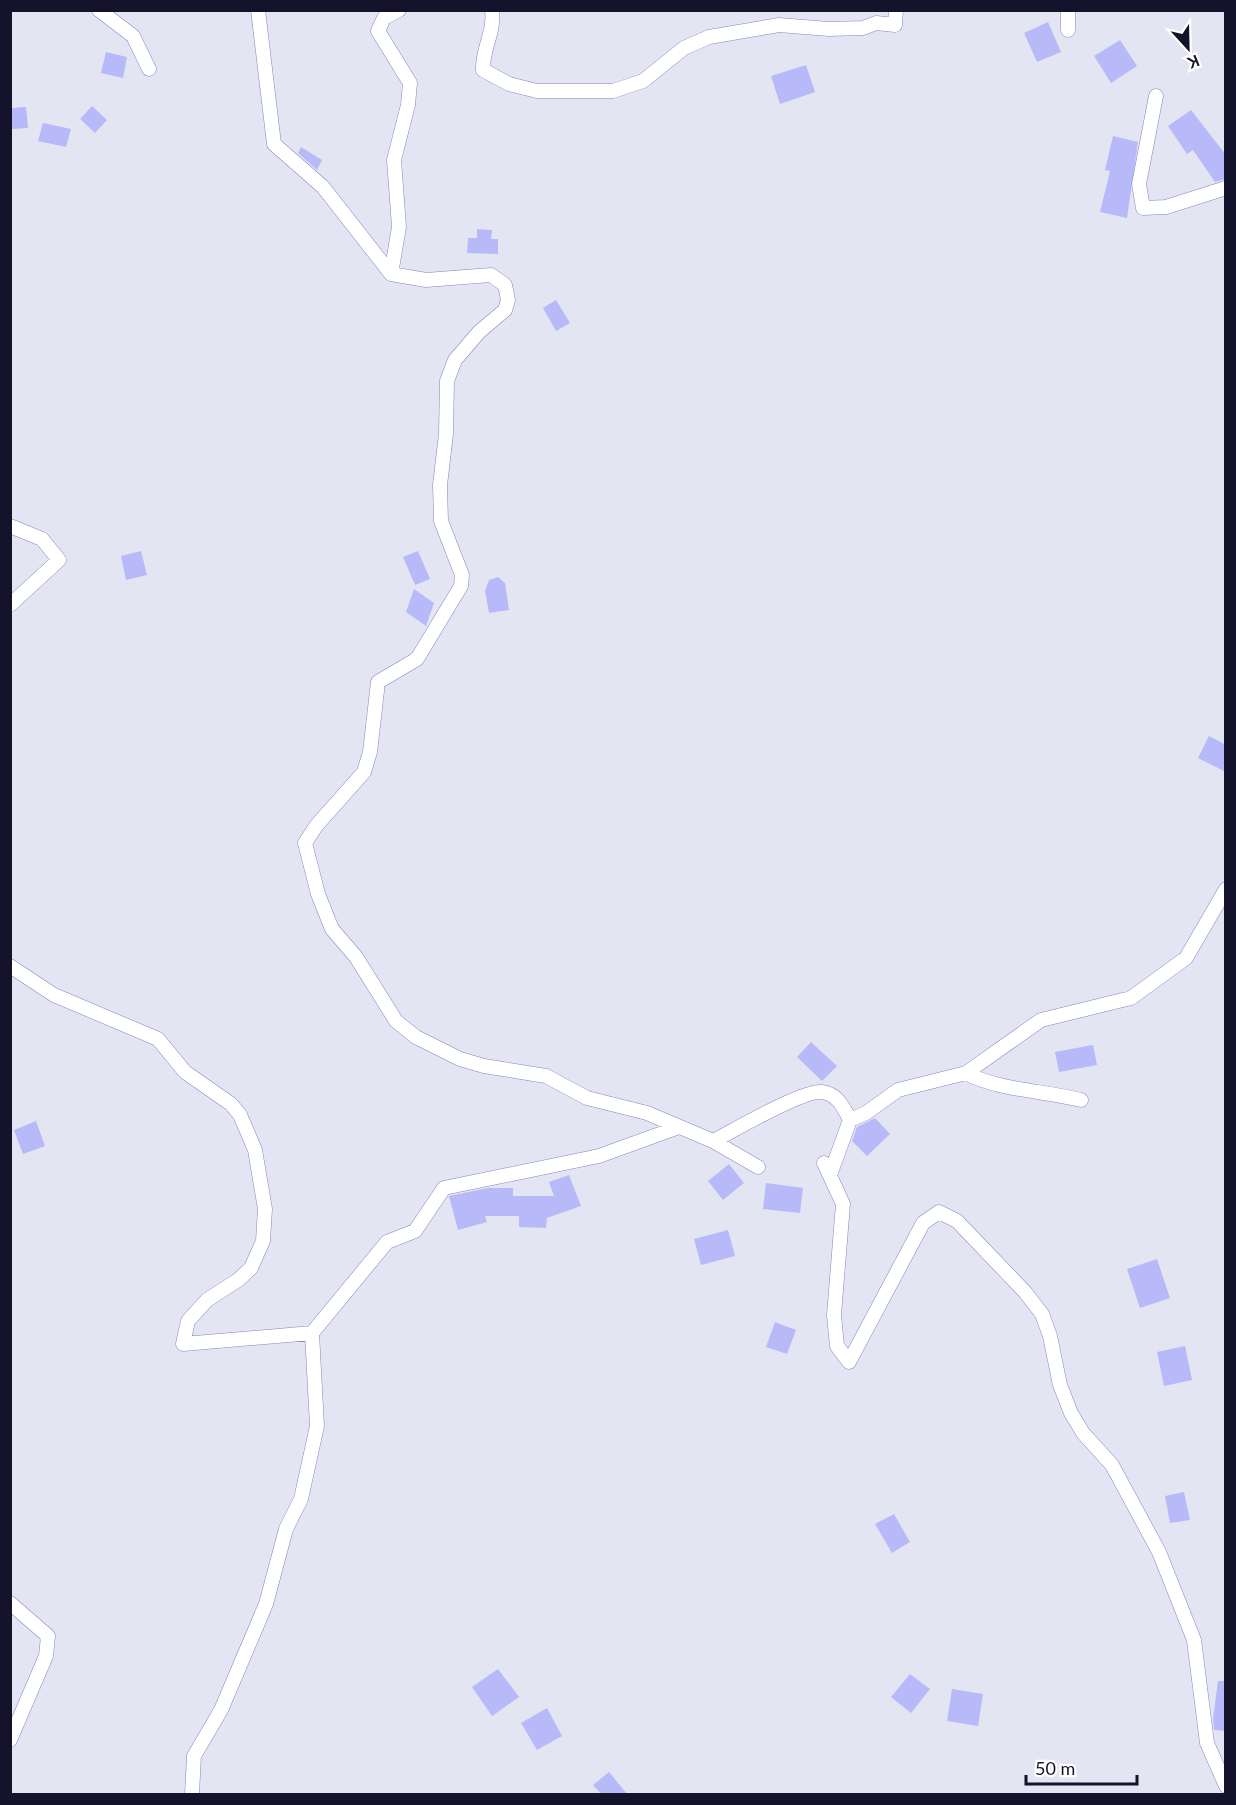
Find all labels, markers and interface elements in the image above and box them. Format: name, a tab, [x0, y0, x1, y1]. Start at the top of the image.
north arrow	[1158, 18, 1218, 78]
text: K	[1184, 52, 1202, 74]
scale bar	[1026, 1748, 1137, 1786]
text: 50 m	[1035, 1757, 1075, 1779]

